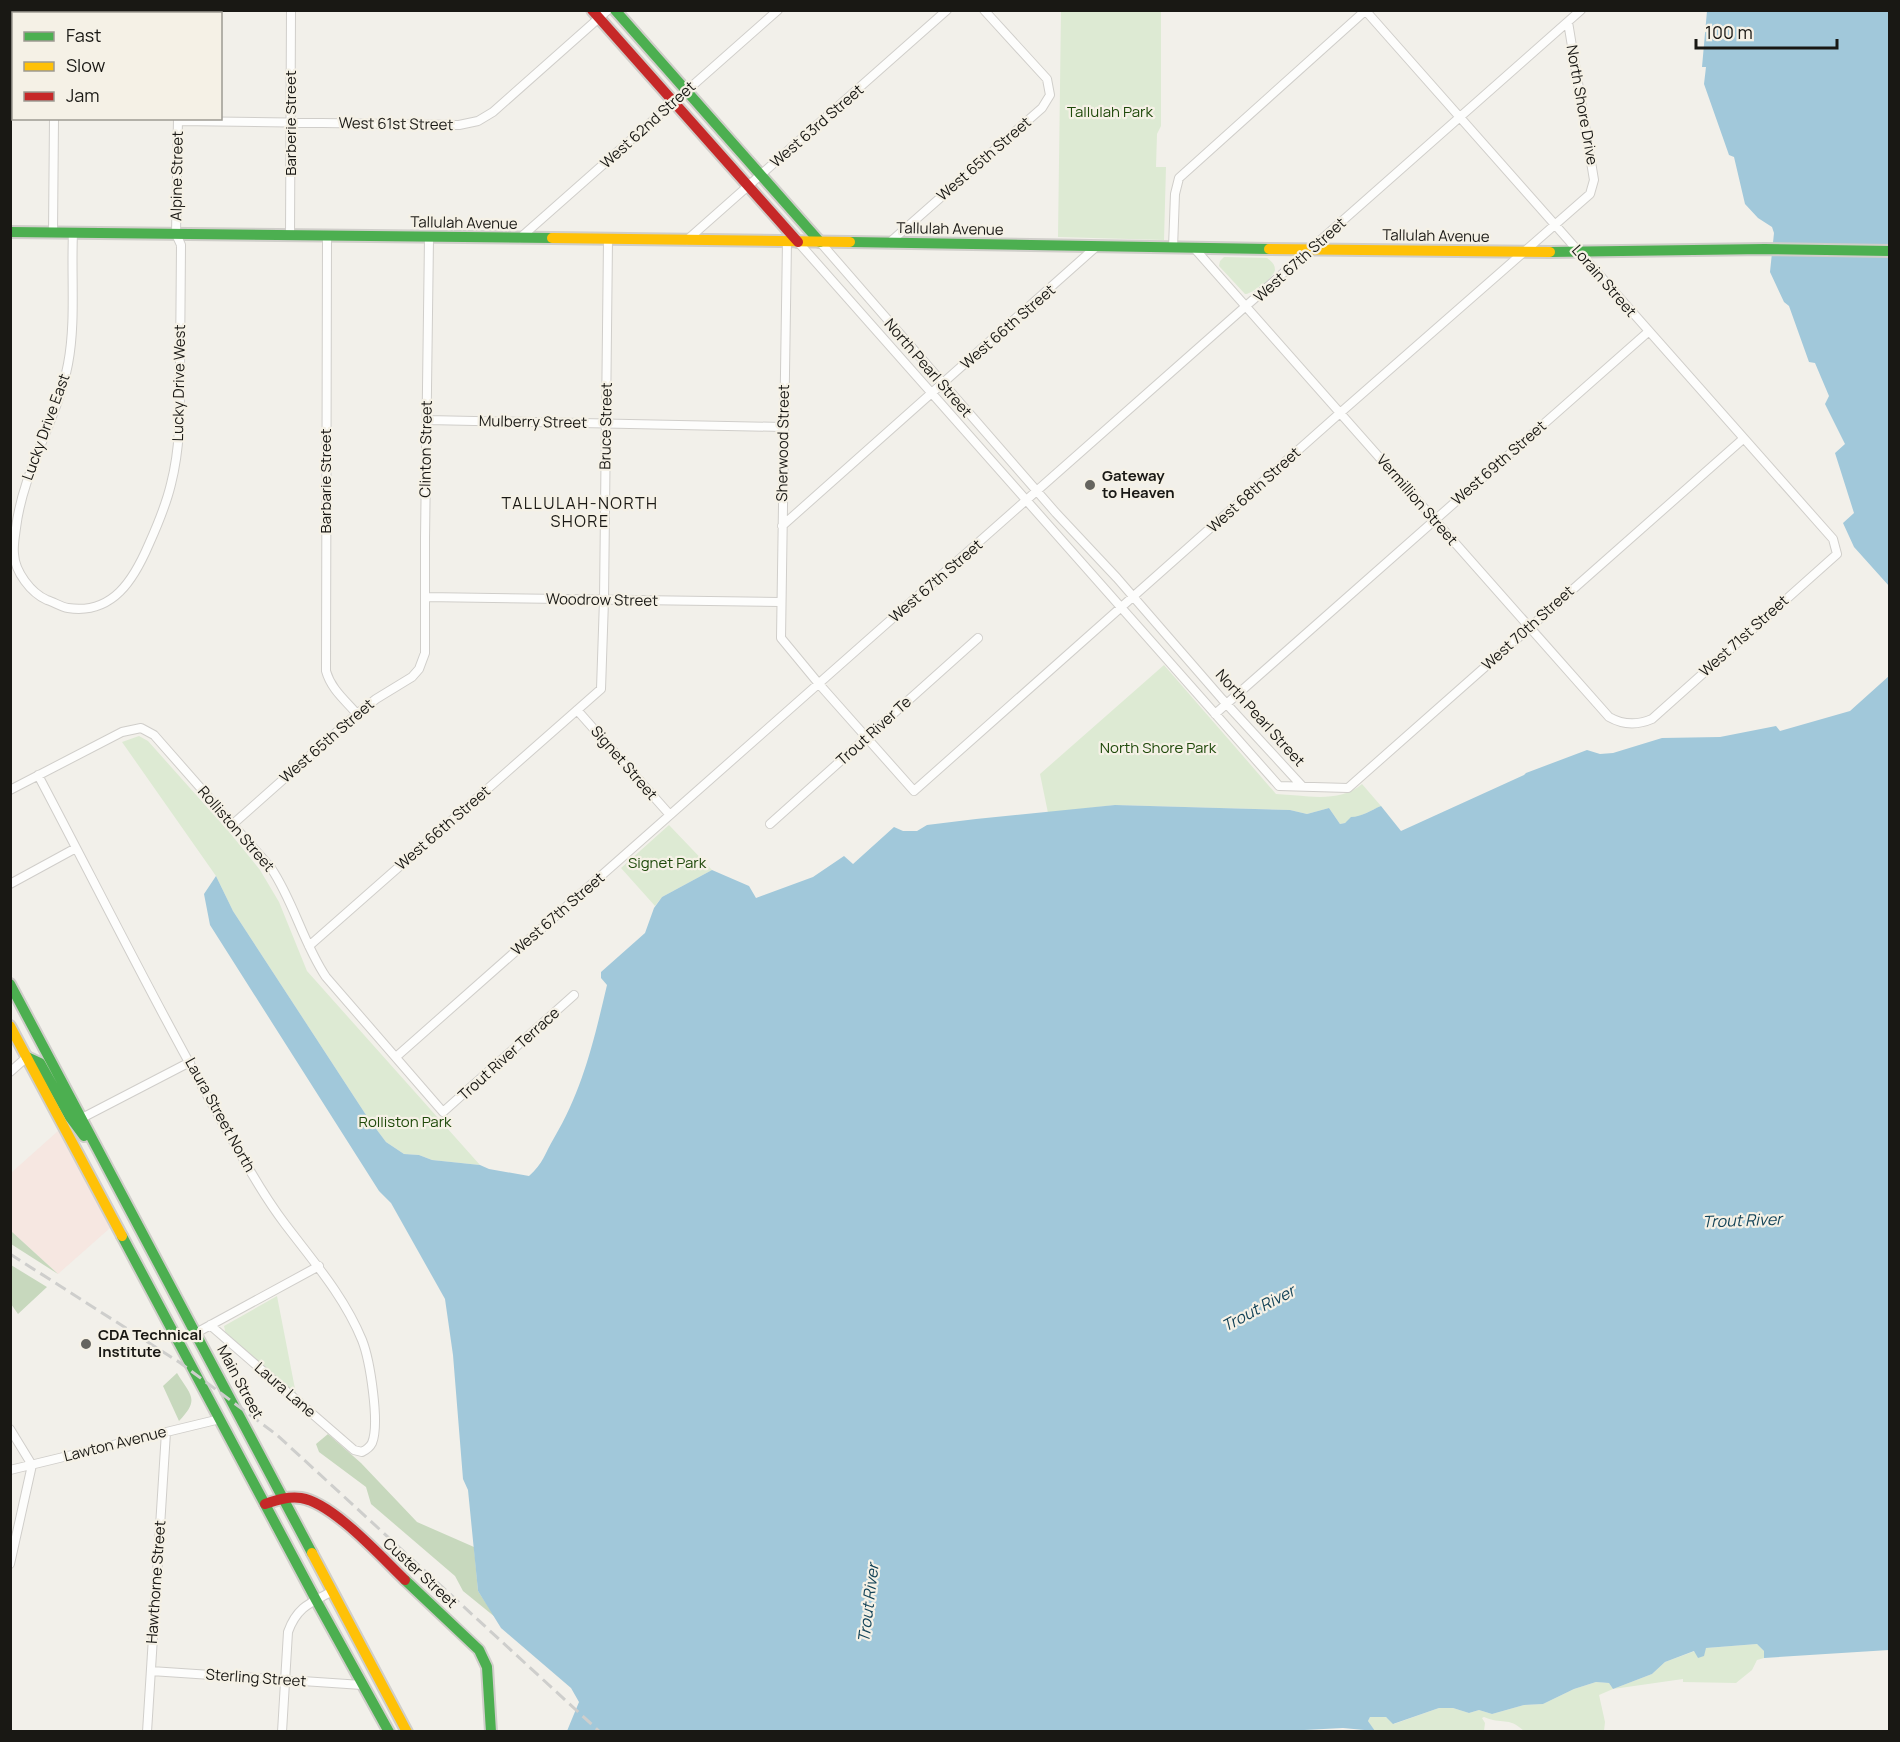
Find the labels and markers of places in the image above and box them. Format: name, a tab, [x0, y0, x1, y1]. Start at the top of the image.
place label: Gateway to Heaven	[1102, 465, 1175, 503]
marker: Gateway to Heaven	[1083, 478, 1097, 492]
place label: CDA Technical Institute	[98, 1324, 202, 1362]
marker: CDA Technical Institute	[79, 1337, 93, 1351]

